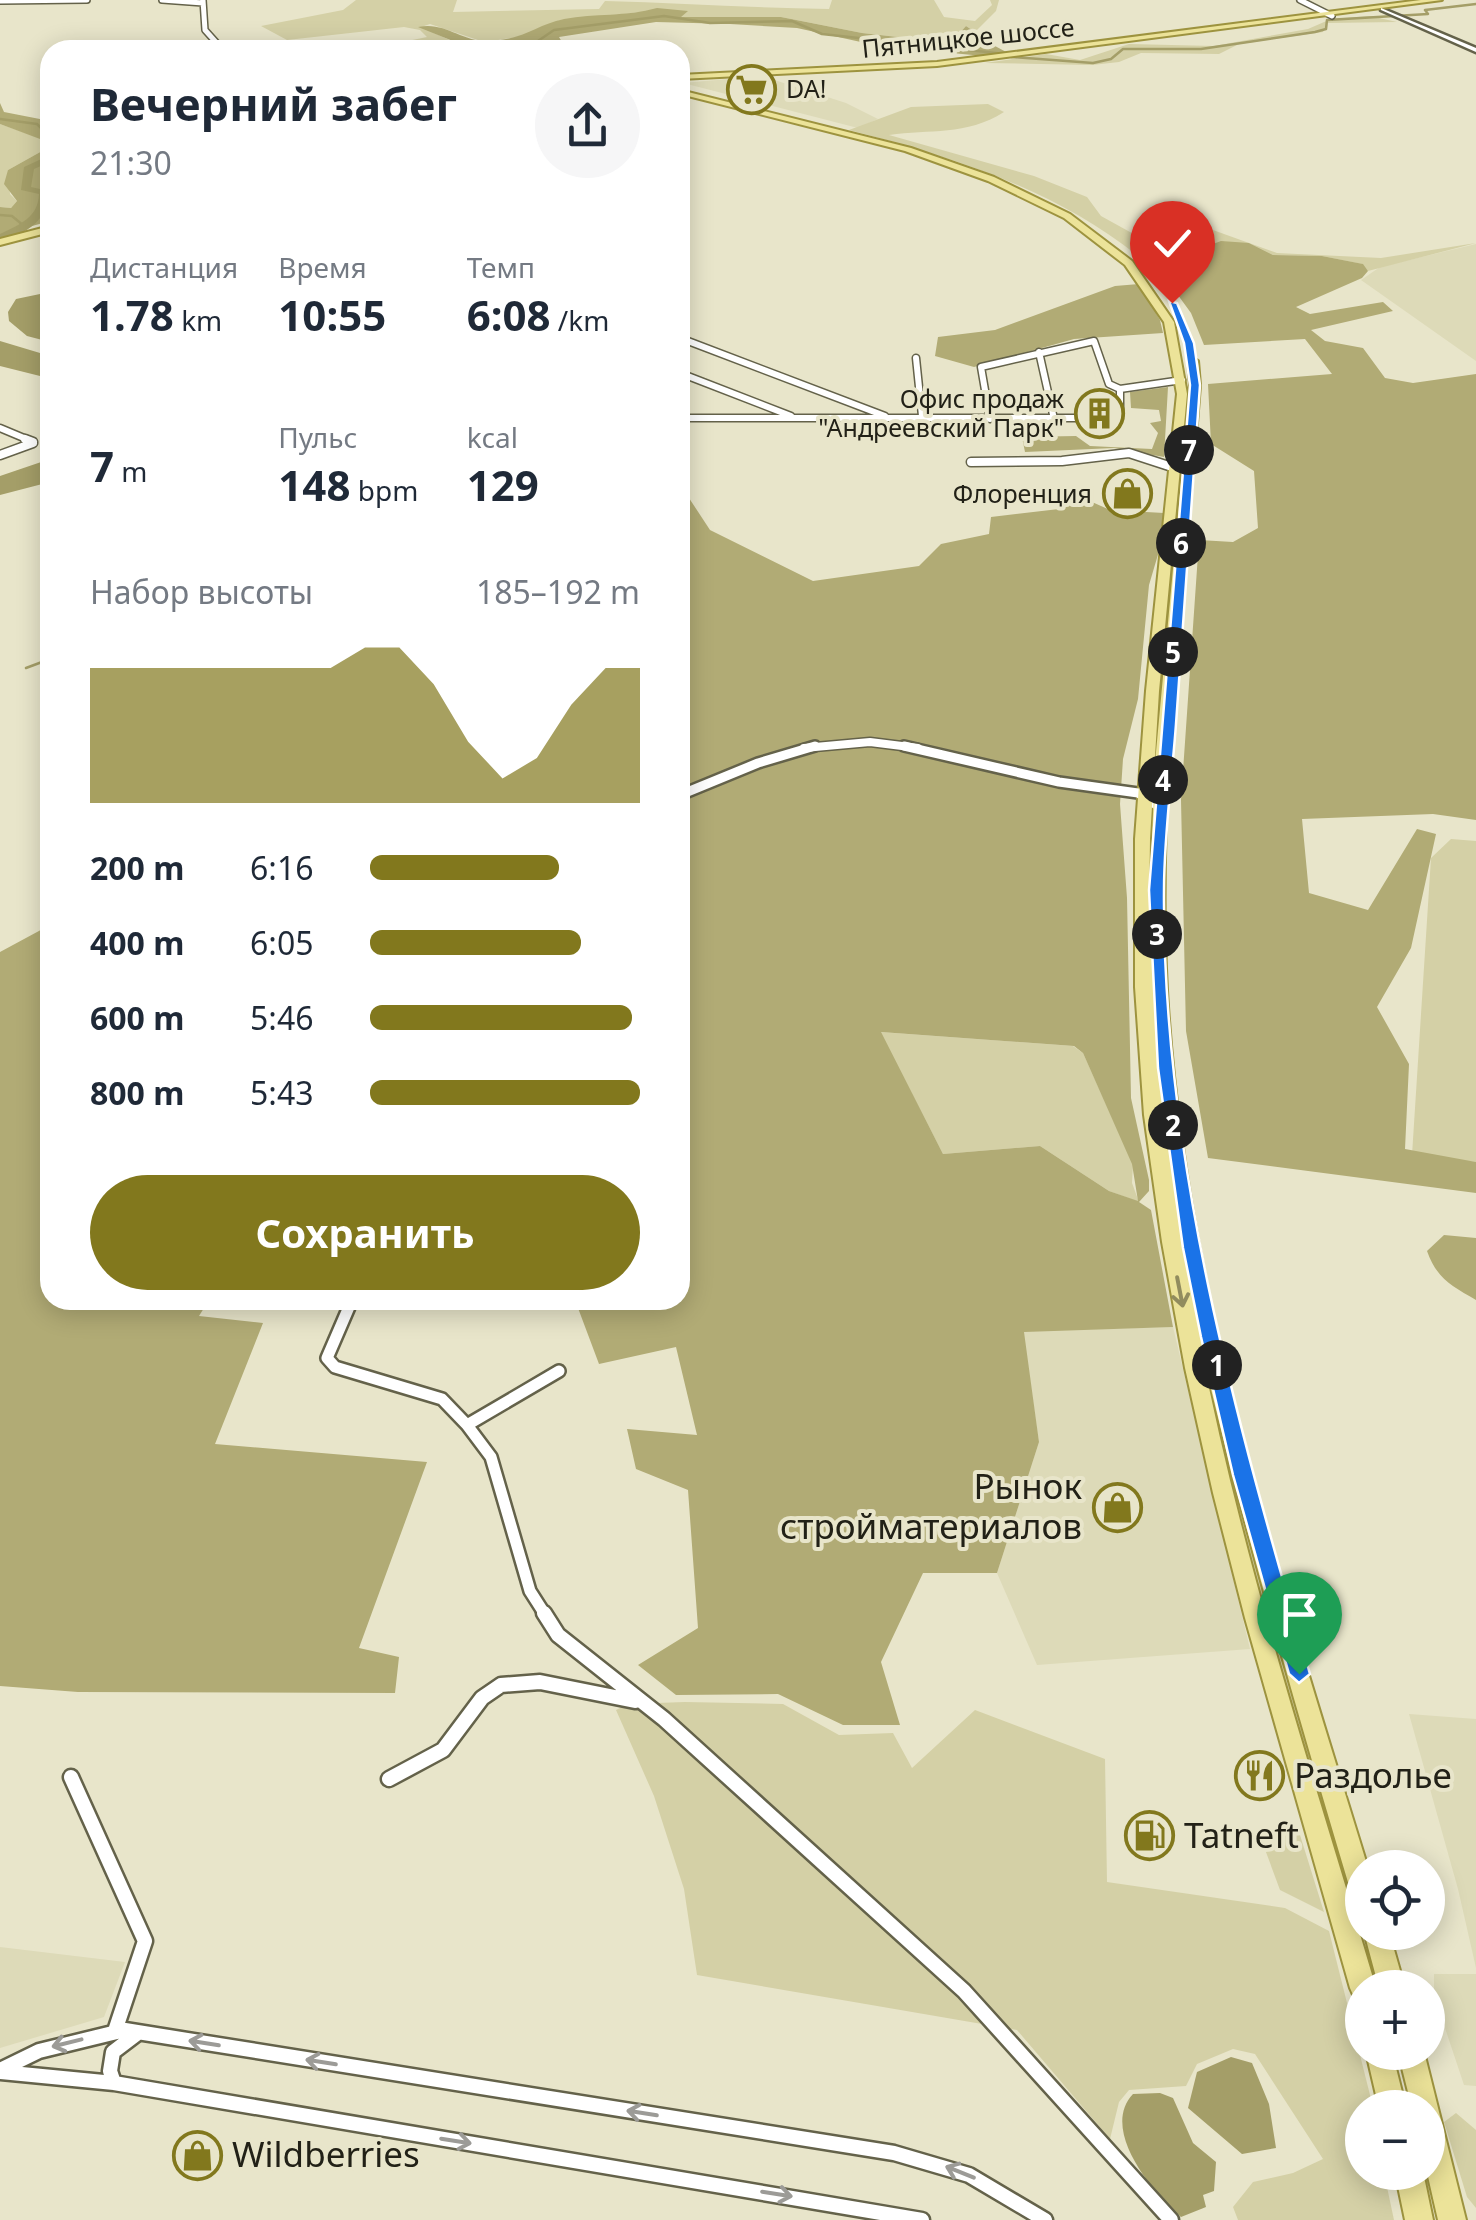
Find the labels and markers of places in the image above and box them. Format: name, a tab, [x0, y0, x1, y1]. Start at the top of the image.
supermarket icon: DA!	[725, 63, 777, 115]
place label: DA!	[786, 71, 826, 105]
pin	[1130, 201, 1215, 304]
place label: Офис продаж "Андреевский Парк"	[818, 381, 1064, 444]
building icon: Офис продаж "Андреевский Парк"	[1073, 387, 1125, 439]
pin: 7	[1164, 425, 1214, 475]
shop icon: Флоренция	[1101, 468, 1153, 520]
place label: Флоренция	[953, 476, 1092, 510]
pin: 6	[1156, 518, 1206, 568]
pin: 5	[1148, 627, 1198, 677]
pin: 4	[1138, 755, 1188, 805]
pin: 3	[1132, 909, 1182, 959]
pin: 2	[1148, 1100, 1198, 1150]
pin: 1	[1192, 1340, 1242, 1390]
place label: Рынок стройматериалов	[780, 1462, 1082, 1549]
shop icon: Рынок стройматериалов	[1091, 1481, 1143, 1533]
pin	[1257, 1572, 1342, 1675]
restaurant icon: Раздолье	[1233, 1750, 1285, 1802]
place label: Раздолье	[1294, 1751, 1452, 1798]
fuel station icon: Tatneft	[1123, 1810, 1175, 1862]
place label: Tatneft	[1184, 1811, 1299, 1858]
shop icon: Wildberries	[171, 2129, 223, 2181]
place label: Wildberries	[232, 2130, 420, 2177]

